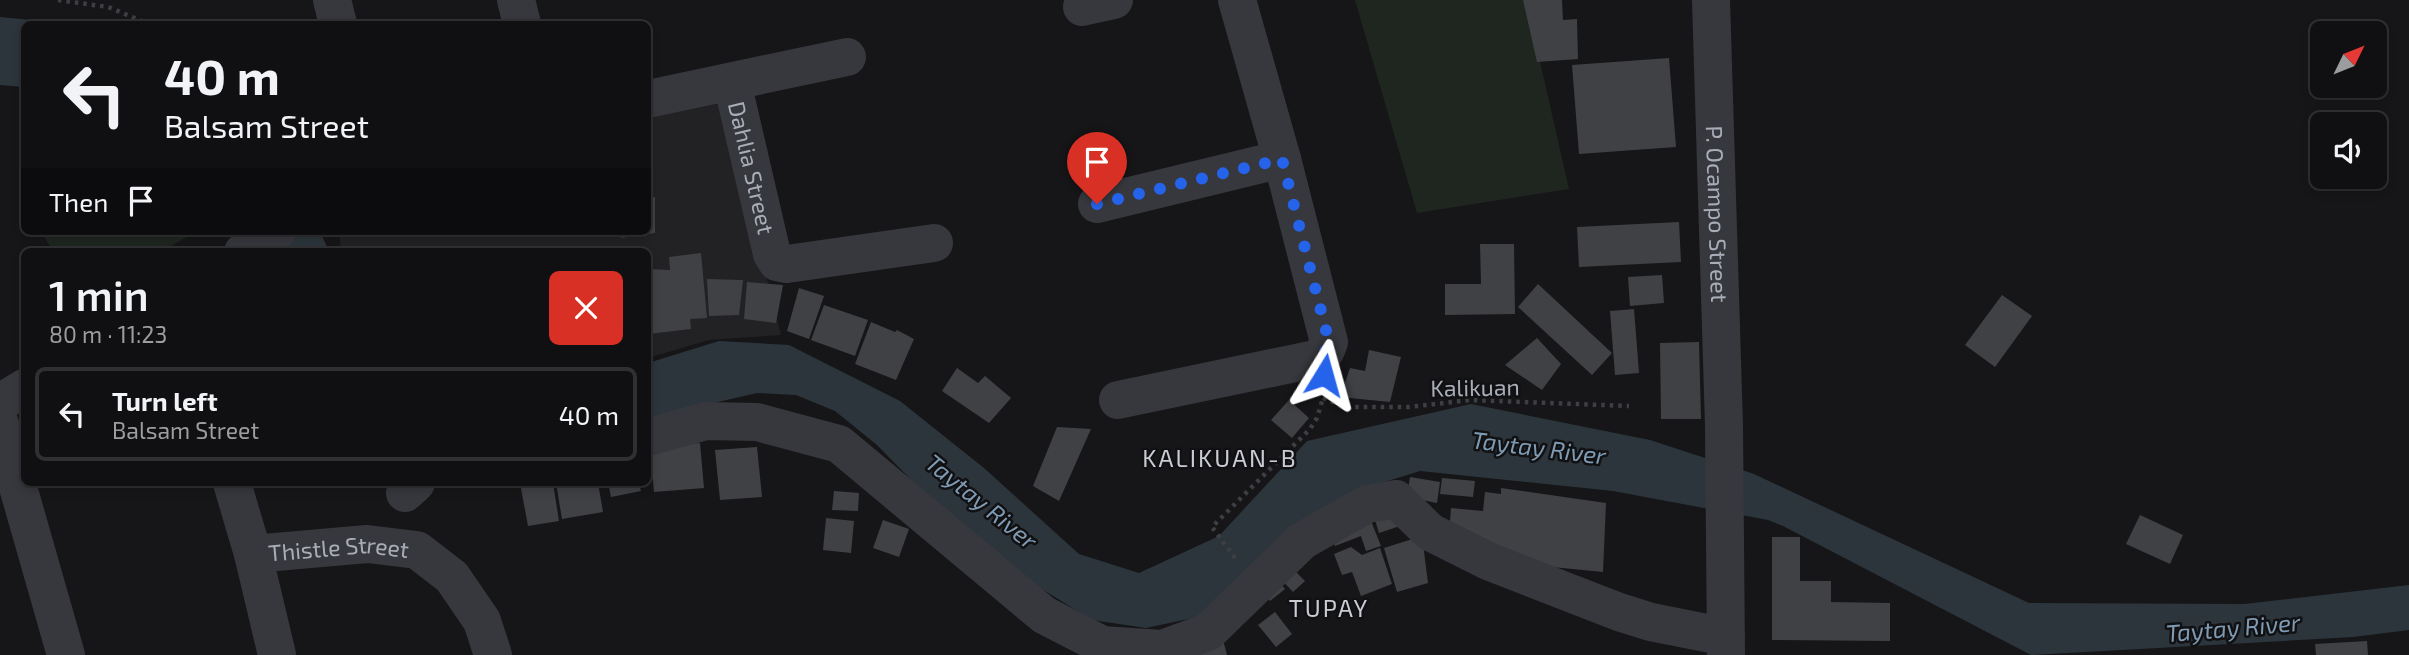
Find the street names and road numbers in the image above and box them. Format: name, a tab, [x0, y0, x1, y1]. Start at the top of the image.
street label: Dahlia Street	[723, 99, 781, 237]
street label: P. Ocampo Street	[1701, 125, 1734, 303]
street label: Kalikuan	[1430, 372, 1520, 402]
street label: Thistle Street	[267, 530, 411, 567]

